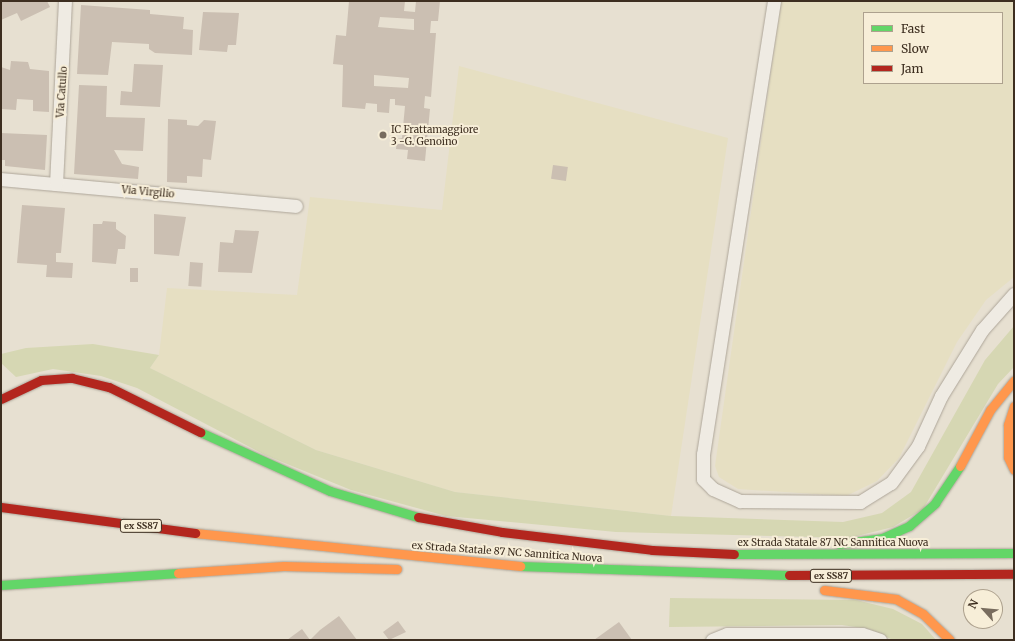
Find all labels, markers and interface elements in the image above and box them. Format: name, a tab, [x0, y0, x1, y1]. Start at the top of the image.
legend	[863, 12, 1003, 84]
text: Fast	[901, 21, 925, 36]
text: Slow	[901, 41, 929, 56]
text: Jam	[901, 61, 923, 76]
street label: Via Catullo	[54, 66, 70, 118]
place label: IC Frattamaggiore 3 -G. Genoino	[391, 123, 478, 146]
marker: IC Frattamaggiore 3 -G. Genoino	[378, 130, 388, 140]
street label: Via Virgilio	[121, 184, 175, 200]
road number: ex SS87	[119, 519, 163, 533]
street label: ex Strada Statale 87 NC Sannitica Nuova	[738, 537, 928, 549]
street label: ex Strada Statale 87 NC Sannitica Nuova	[411, 539, 603, 565]
road number: ex SS87	[809, 569, 853, 583]
north arrow	[963, 589, 1003, 629]
text: N	[965, 597, 981, 611]

